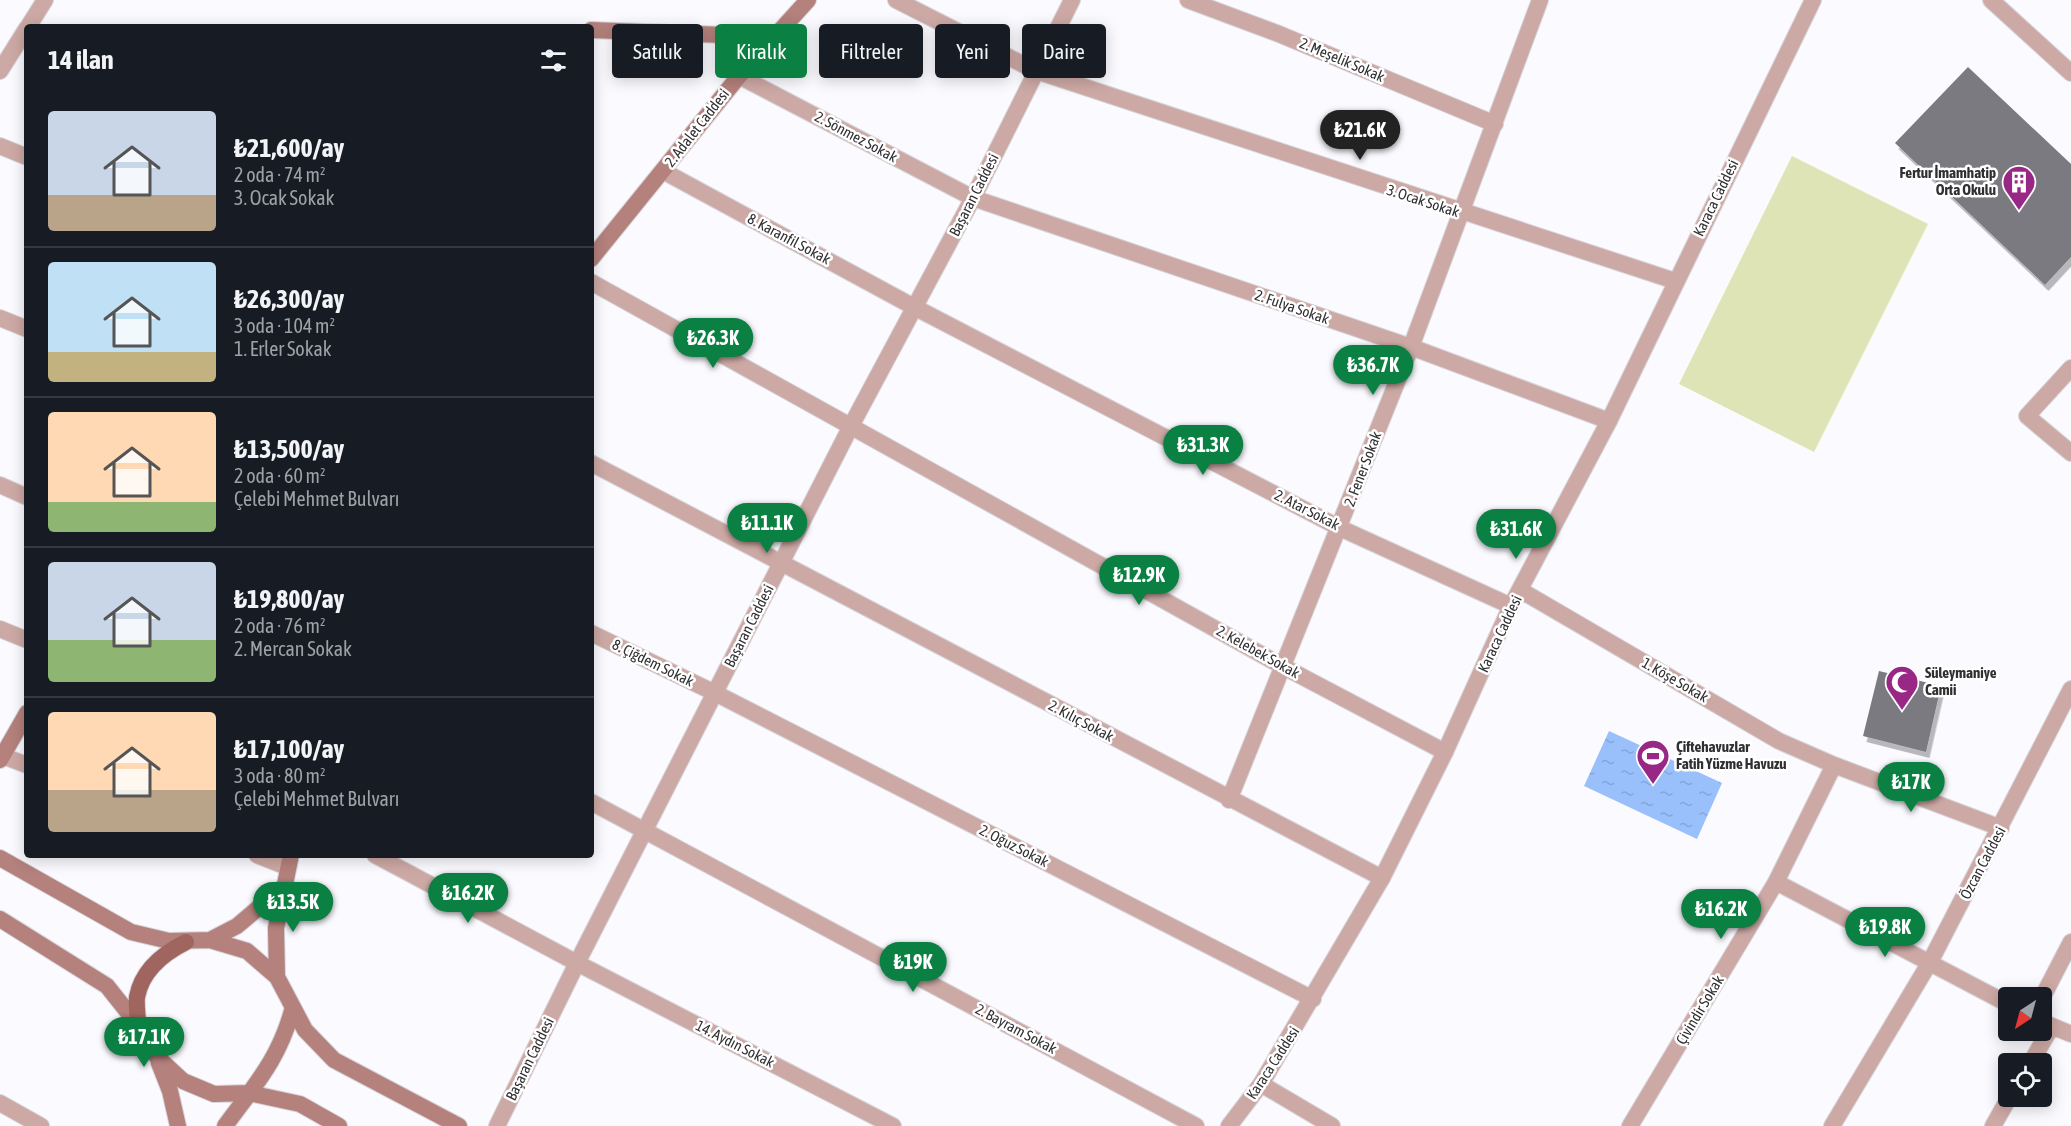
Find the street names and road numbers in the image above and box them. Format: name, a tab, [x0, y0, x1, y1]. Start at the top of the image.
street label: 2. Meşelik Sokak	[1297, 34, 1387, 85]
street label: 2. Adalet Caddesi	[661, 86, 732, 170]
street label: 2. Sönmez Sokak	[812, 108, 901, 166]
street label: Başaran Caddesi	[945, 151, 1002, 239]
street label: Karaca Caddesi	[1690, 157, 1741, 239]
street label: 3. Ocak Sokak	[1385, 181, 1462, 220]
street label: 8. Karanfil Sokak	[745, 210, 834, 268]
street label: 2. Fulya Sokak	[1253, 286, 1332, 327]
street label: 2. Fener Sokak	[1341, 429, 1385, 508]
street label: 2. Atar Sokak	[1272, 486, 1343, 533]
street label: Başaran Caddesi	[720, 582, 777, 670]
street label: Karaca Caddesi	[1474, 592, 1525, 675]
street label: 2. Kelebek Sokak	[1214, 622, 1303, 682]
street label: 8. Çiğdem Sokak	[610, 636, 697, 690]
street label: 1. Köşe Sokak	[1639, 654, 1712, 706]
street label: 2. Kılıç Sokak	[1046, 696, 1117, 745]
street label: 2. Oğuz Sokak	[977, 821, 1052, 870]
street label: Özcan Caddesi	[1956, 824, 2009, 902]
street label: Çivindir Sokak	[1672, 972, 1727, 1047]
street label: 2. Bayram Sokak	[973, 1000, 1060, 1057]
street label: Başaran Caddesi	[502, 1014, 557, 1103]
street label: 14. Aydın Sokak	[693, 1017, 778, 1071]
street label: Karaca Caddesi	[1243, 1023, 1302, 1102]

